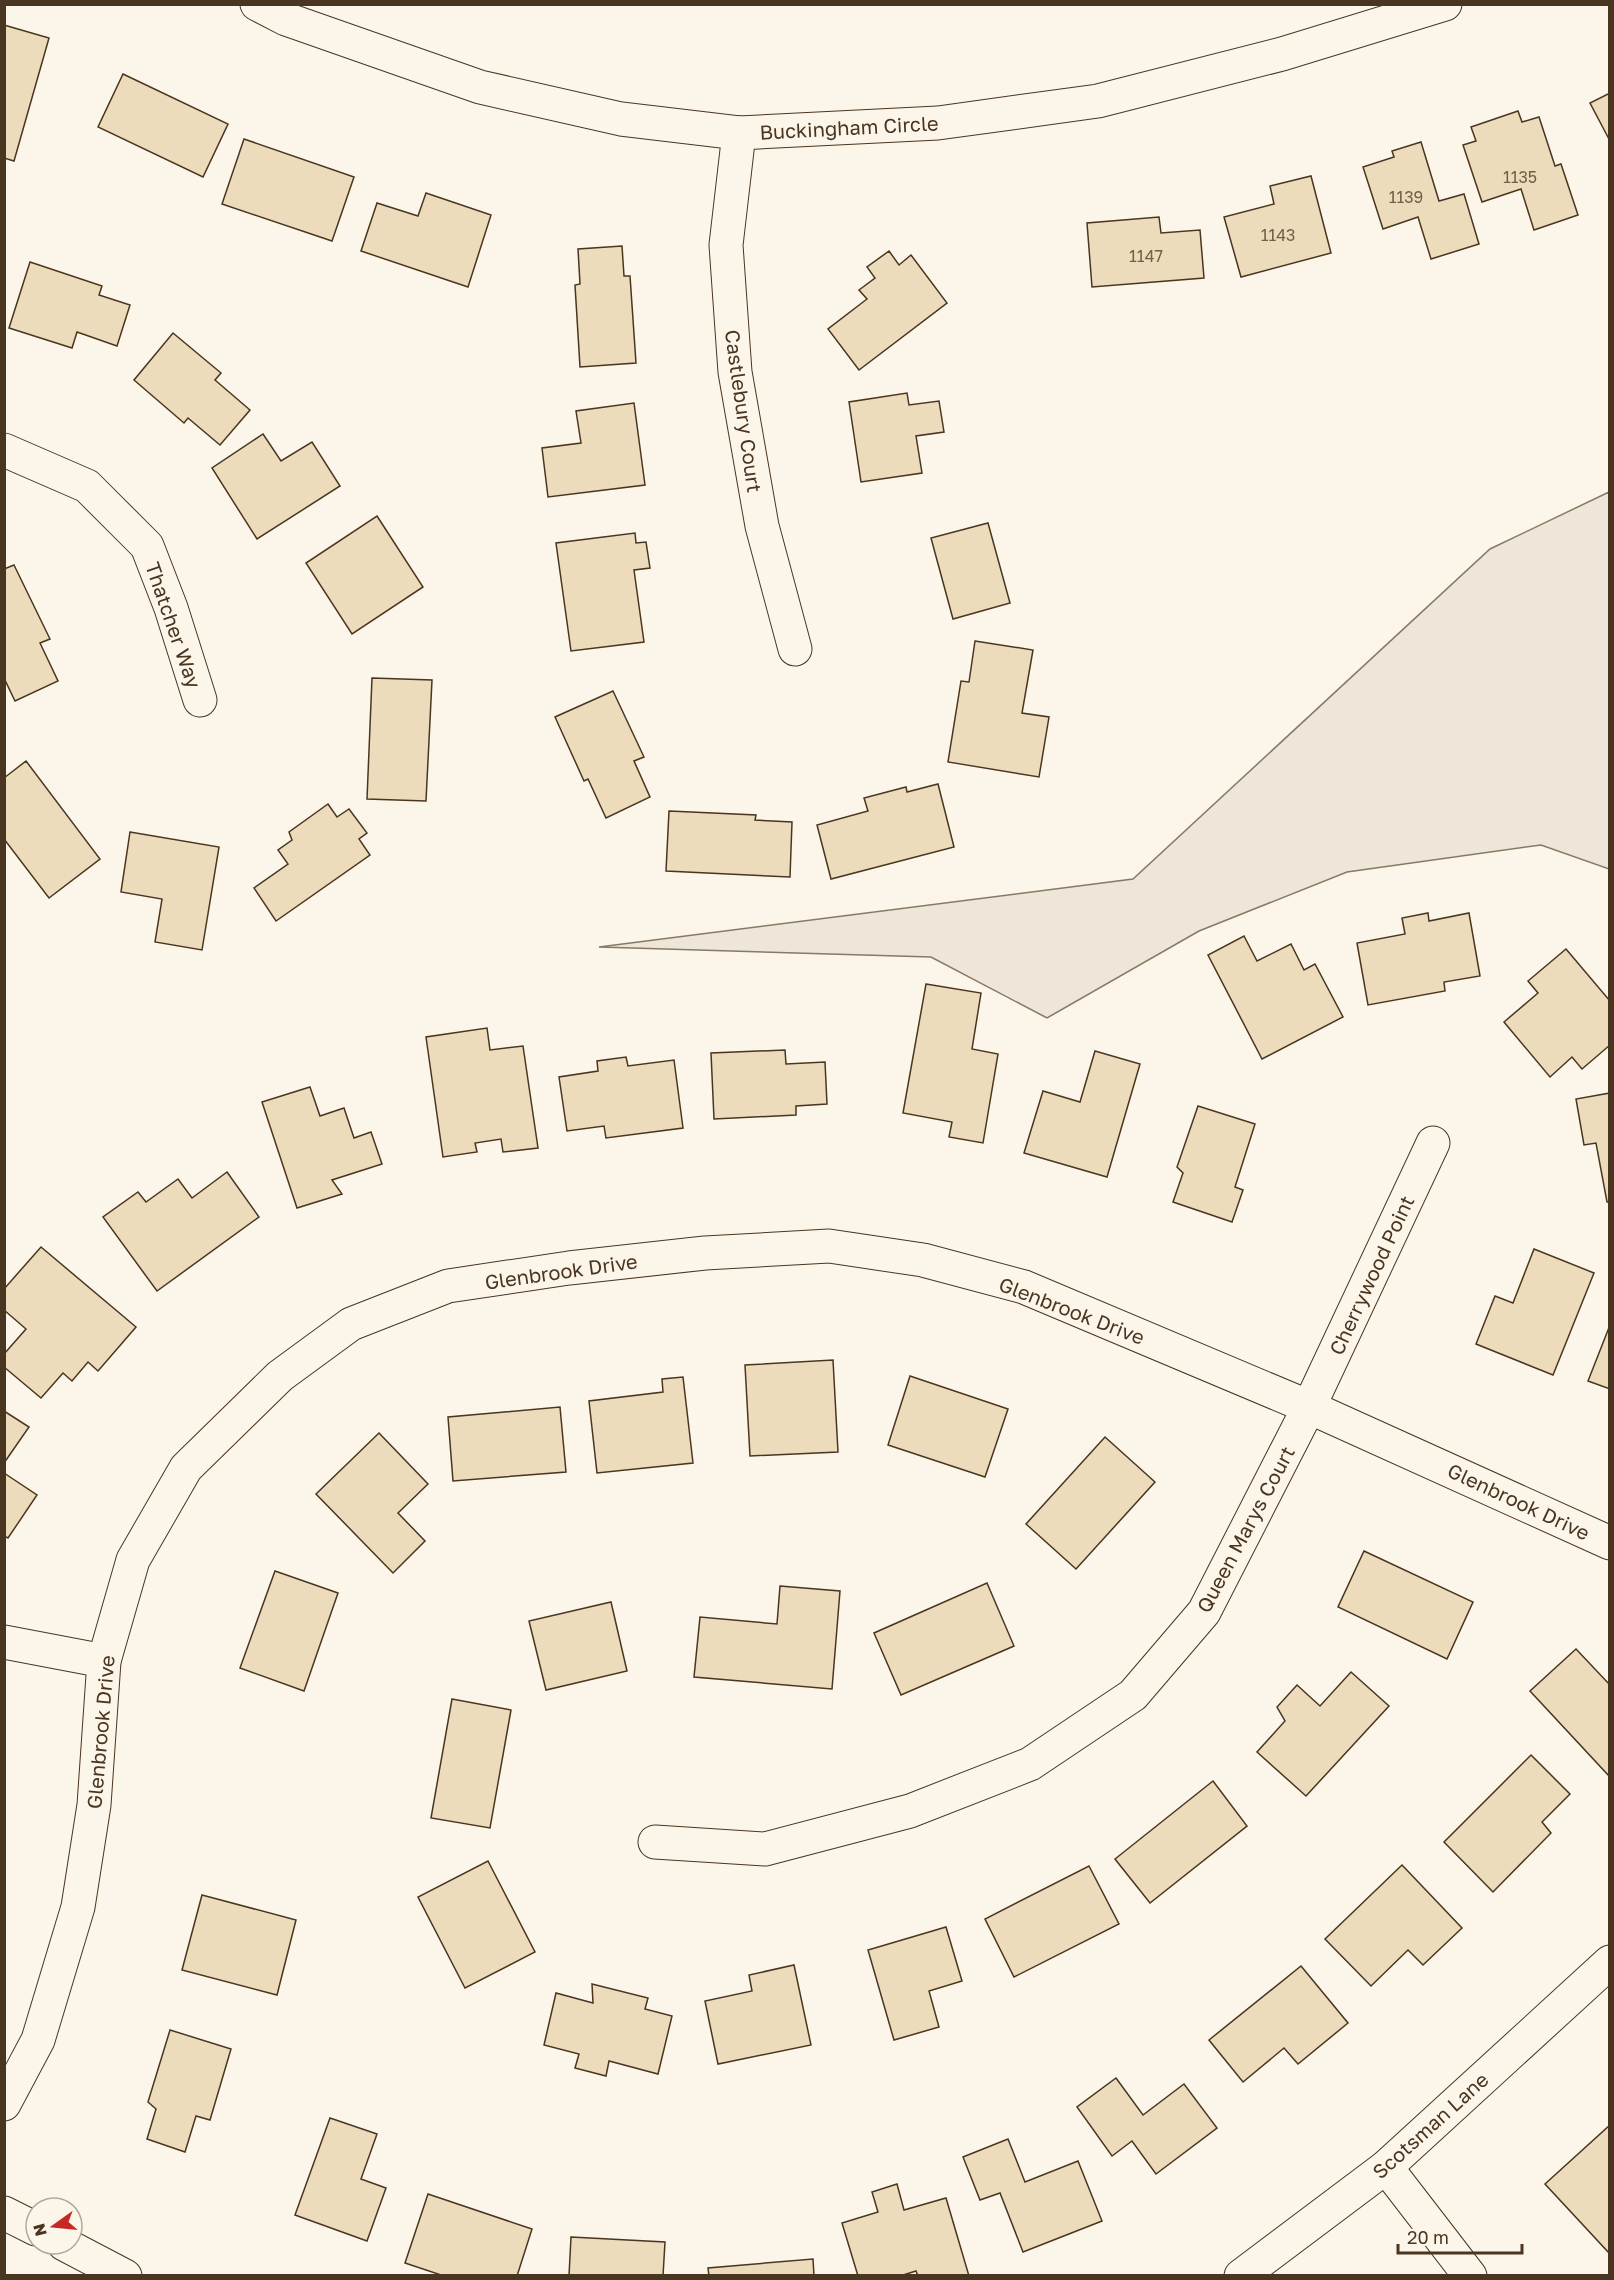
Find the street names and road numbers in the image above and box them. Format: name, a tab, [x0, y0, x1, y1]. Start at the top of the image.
street label: Buckingham Circle	[759, 110, 939, 144]
street label: Castlebury Court	[721, 328, 767, 494]
street label: Thatcher Way	[141, 559, 207, 691]
street label: Cherrywood Point	[1324, 1192, 1418, 1358]
street label: Glenbrook Drive	[483, 1248, 639, 1294]
street label: Glenbrook Drive	[996, 1271, 1148, 1349]
street label: Queen Marys Court	[1191, 1442, 1299, 1616]
street label: Glenbrook Drive	[1444, 1458, 1594, 1544]
street label: Glenbrook Drive	[81, 1654, 119, 1810]
street label: Scotsman Lane	[1367, 2067, 1493, 2183]

